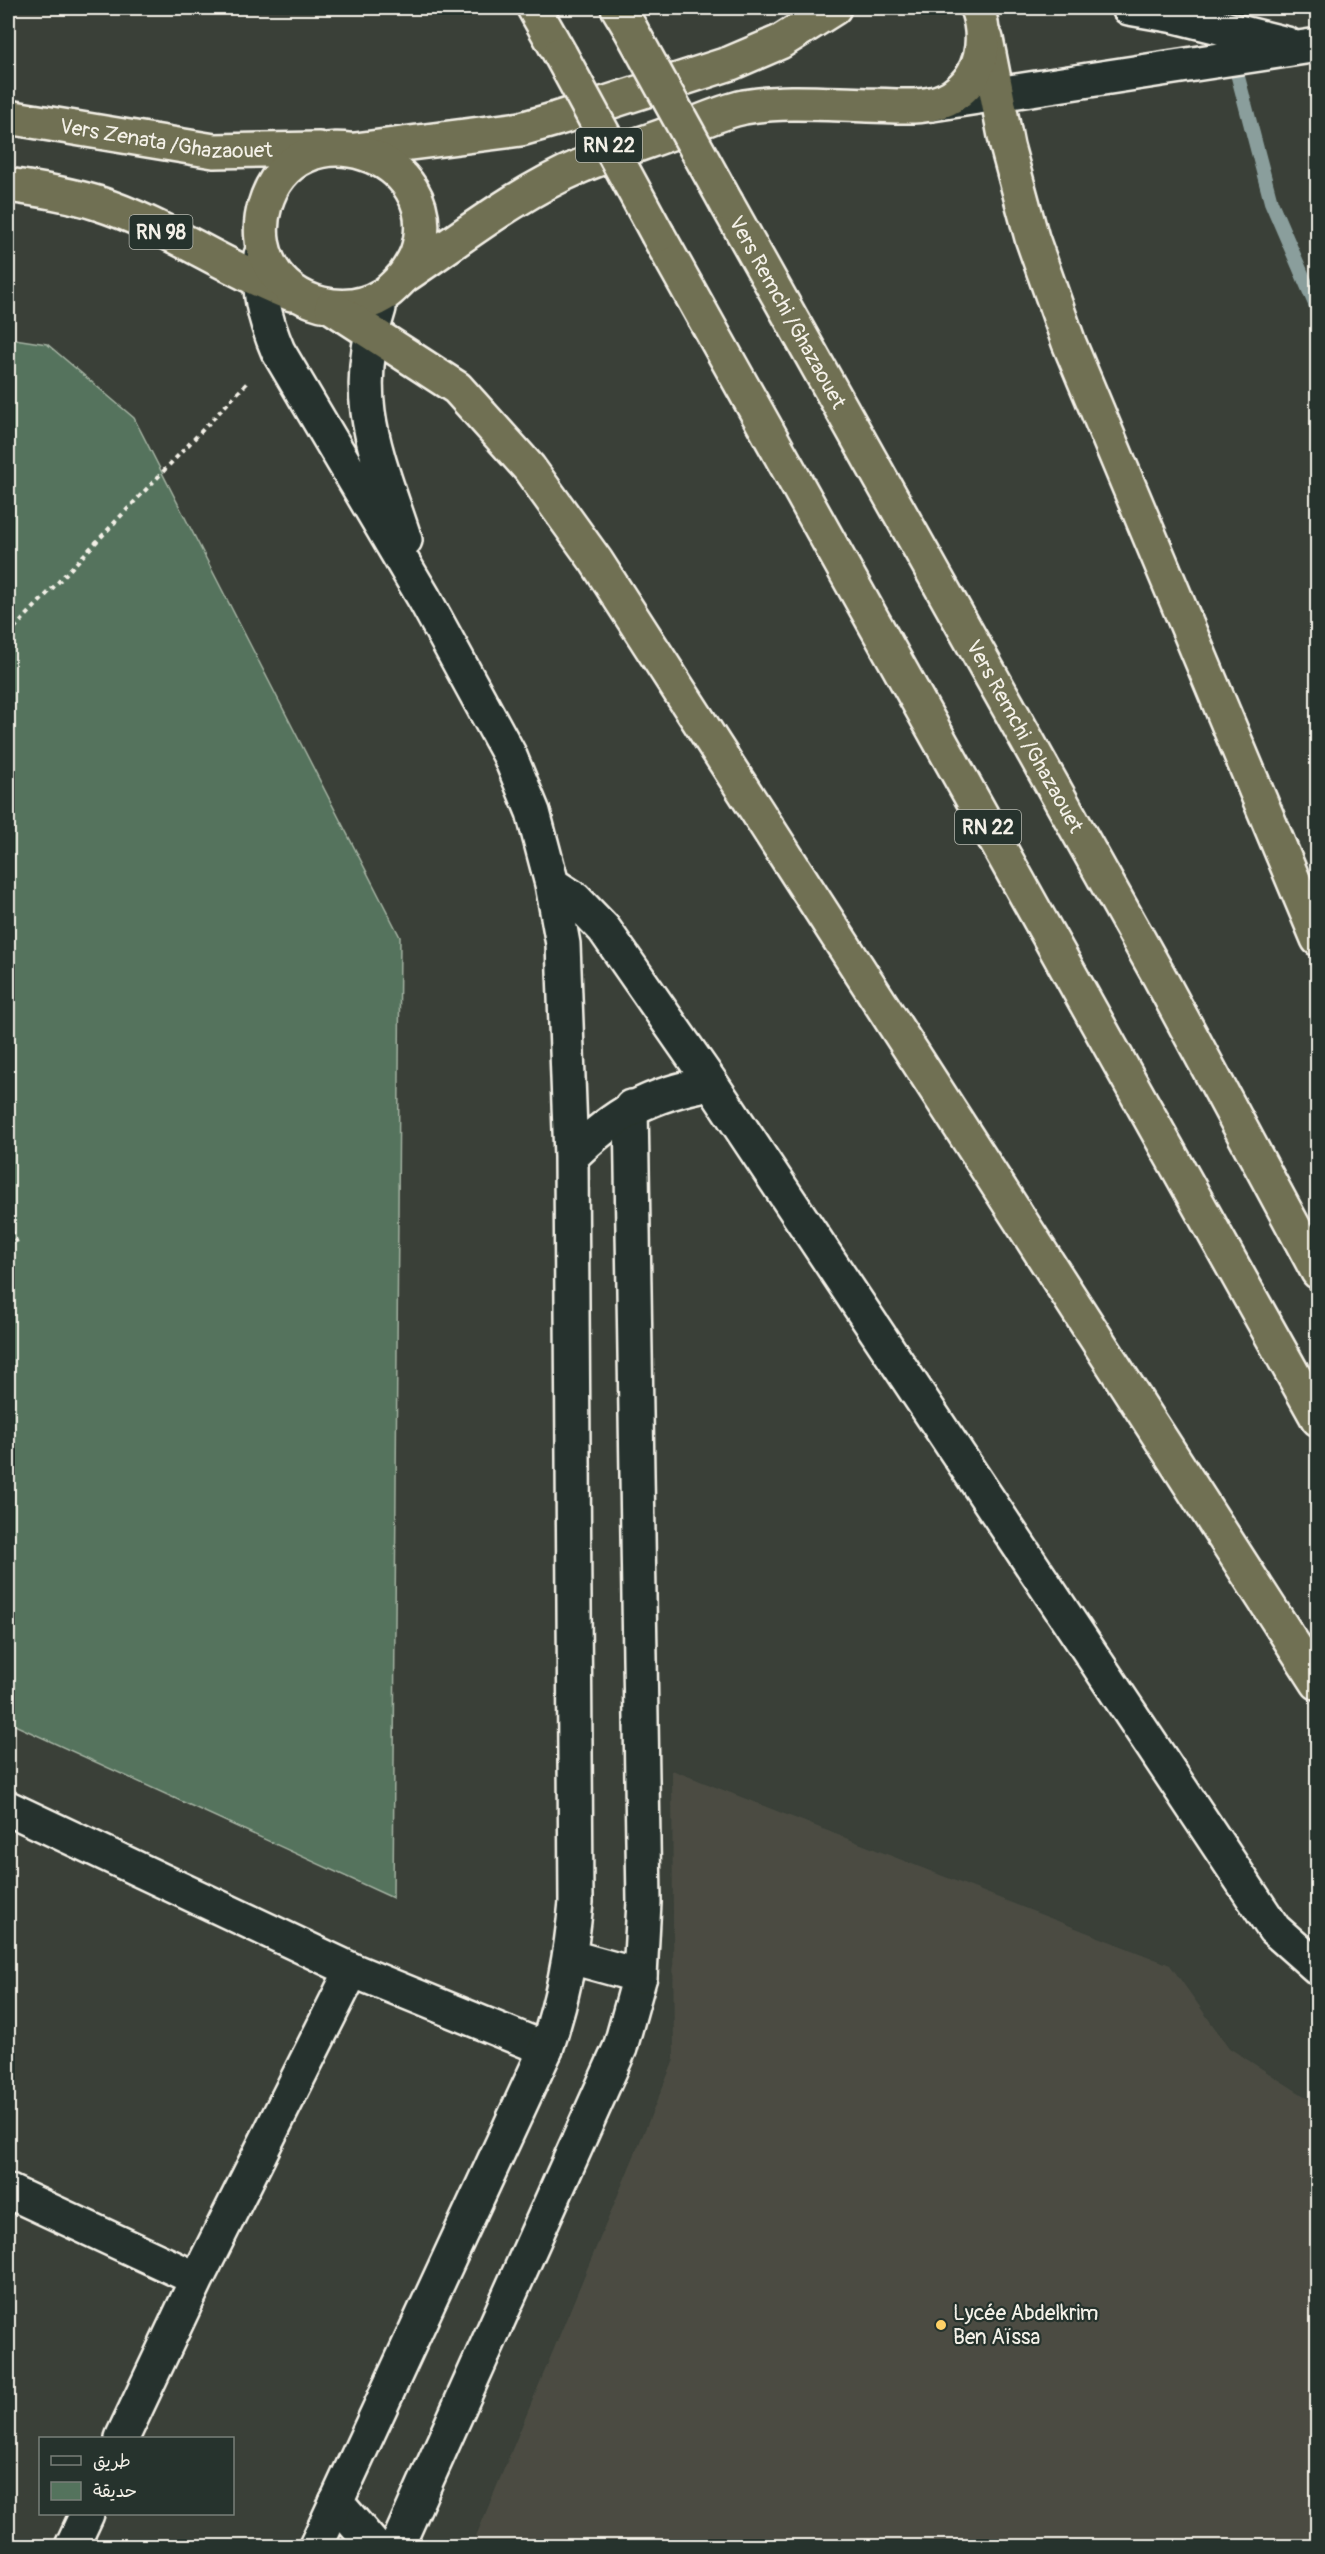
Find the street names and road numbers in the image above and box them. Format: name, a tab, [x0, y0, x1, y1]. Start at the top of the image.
street label: Vers Zenata /Ghazaouet	[58, 113, 274, 165]
road number: RN 22	[576, 128, 642, 162]
street label: Vers Remchi /Ghazaouet	[722, 211, 852, 414]
road number: RN 98	[130, 215, 192, 249]
street label: Vers Remchi /Ghazaouet	[960, 635, 1089, 838]
road number: RN 22	[955, 810, 1021, 844]

